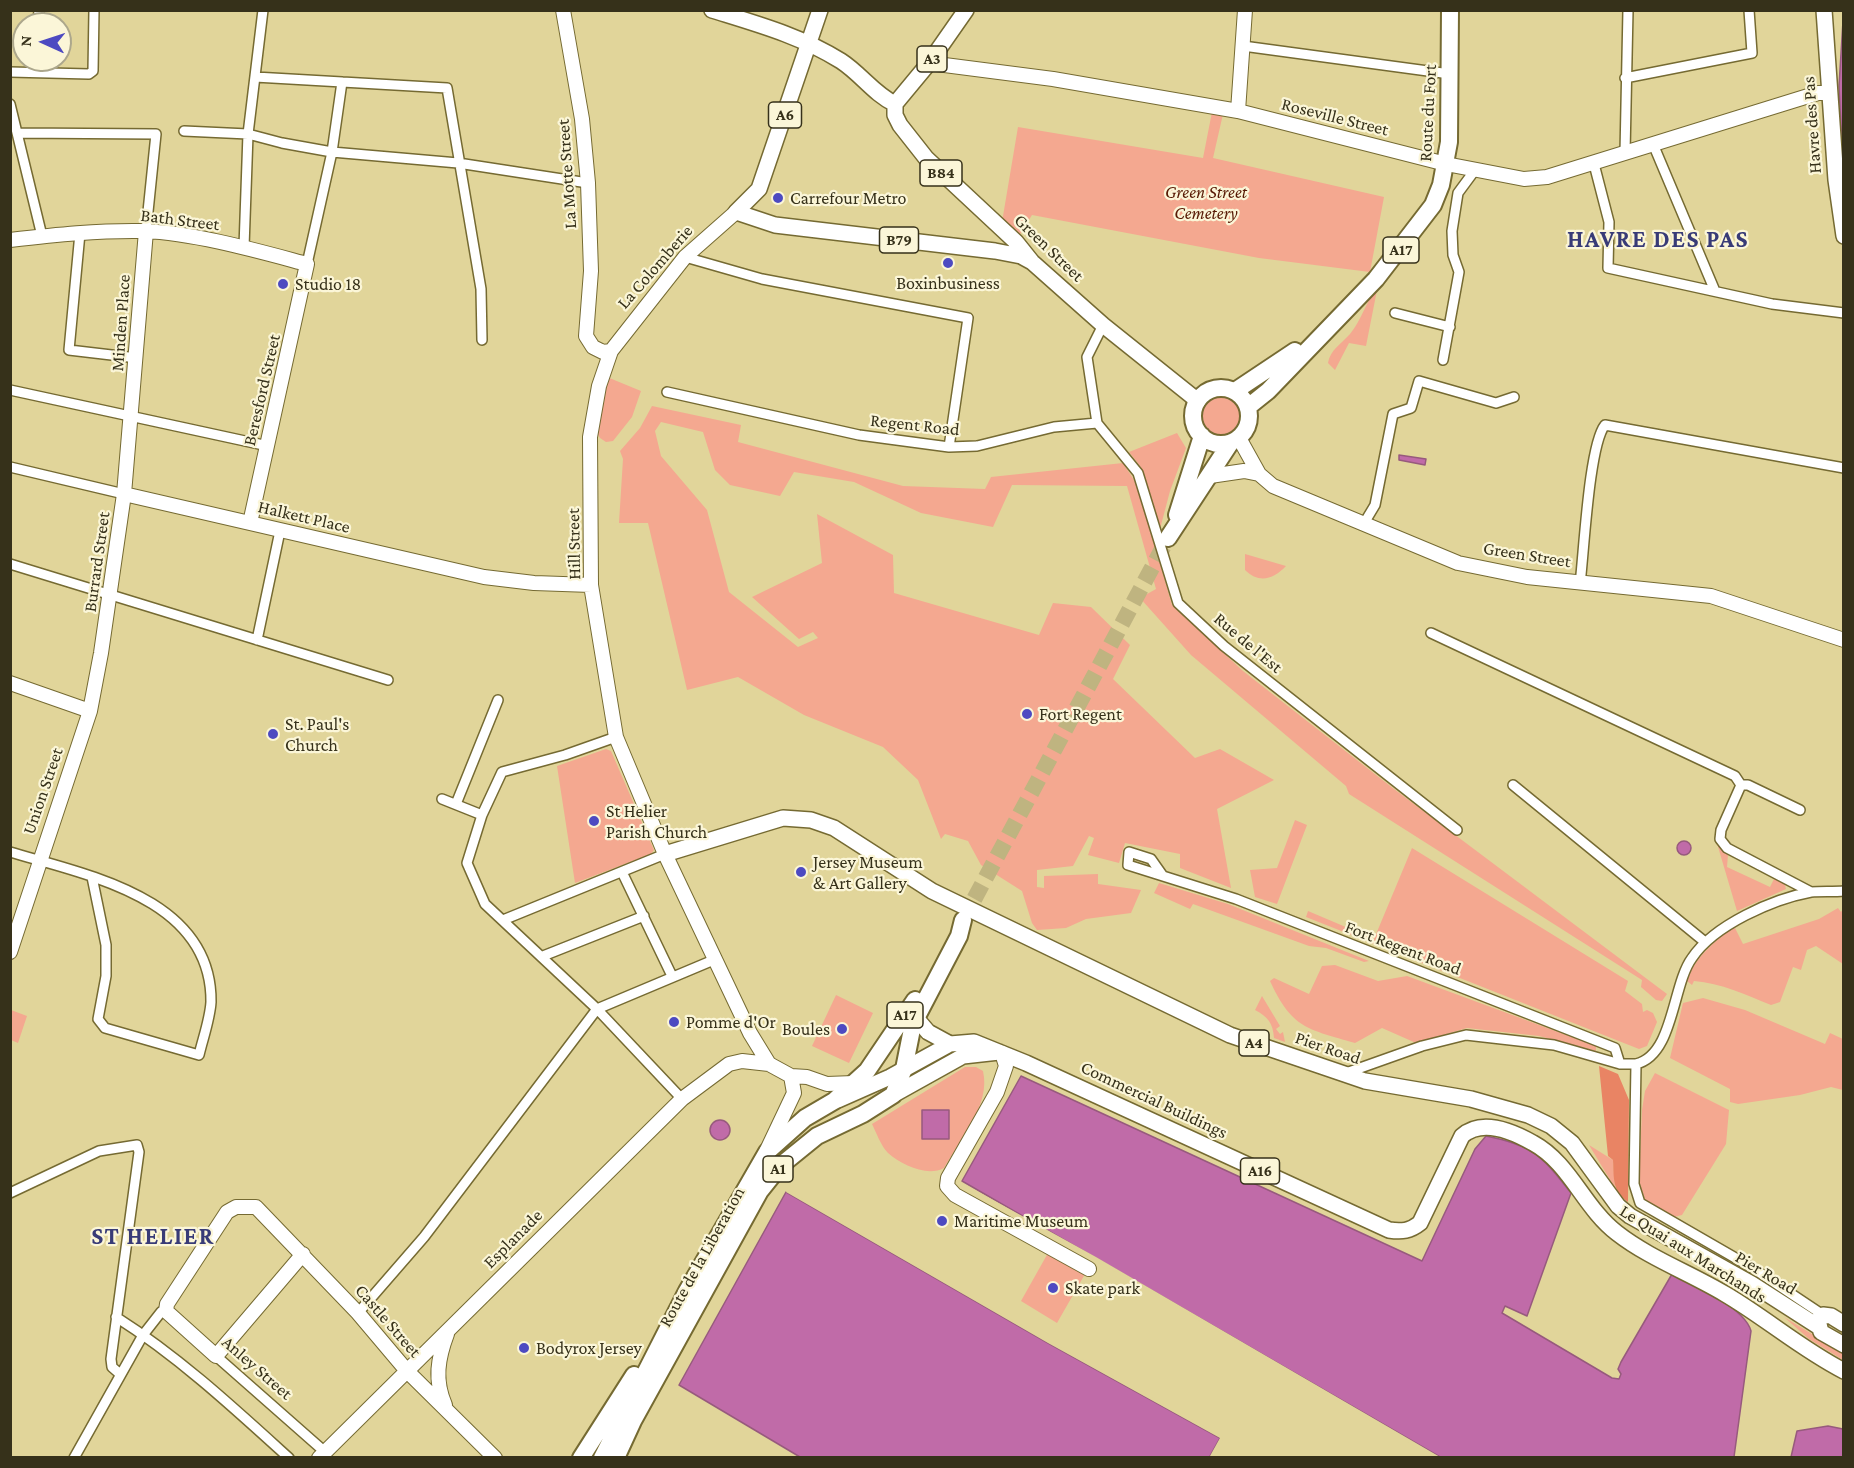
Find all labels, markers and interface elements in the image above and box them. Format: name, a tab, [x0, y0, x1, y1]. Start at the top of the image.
north arrow	[12, 12, 72, 72]
text: N	[17, 35, 34, 47]
road number: A3	[917, 46, 947, 72]
street label: Route du Fort	[1415, 64, 1441, 162]
street label: Havre des Pas	[1798, 76, 1826, 174]
street label: Roseville Street	[1279, 93, 1391, 141]
road number: A6	[768, 102, 802, 128]
street label: La Motte Street	[552, 118, 582, 230]
road number: B84	[920, 160, 962, 186]
park label: Green Street Cemetery	[1165, 181, 1247, 224]
place label: Carrefour Metro	[790, 187, 906, 209]
marker: Carrefour Metro	[771, 191, 785, 205]
street label: Bath Street	[139, 204, 221, 236]
street label: Green Street	[1010, 210, 1088, 286]
street label: La Colomberie	[613, 221, 697, 313]
district label: HAVRE DES PAS	[1567, 226, 1749, 254]
road number: B79	[880, 227, 918, 253]
road number: A17	[1383, 237, 1419, 263]
marker: Boxinbusiness	[941, 256, 955, 270]
place label: Boxinbusiness	[896, 272, 1000, 294]
place label: Studio 18	[295, 273, 361, 295]
street label: Minden Place	[107, 274, 135, 372]
marker: Studio 18	[276, 277, 290, 291]
street label: Beresford Street	[239, 332, 285, 448]
street label: Regent Road	[869, 410, 961, 440]
street label: Halkett Place	[256, 496, 352, 538]
street label: Hill Street	[563, 508, 585, 580]
street label: Burrard Street	[79, 510, 115, 614]
street label: Green Street	[1482, 537, 1572, 573]
street label: Rue de l'Est	[1209, 608, 1287, 678]
place label: Fort Regent	[1039, 703, 1122, 725]
marker: Fort Regent	[1020, 707, 1034, 721]
place label: St. Paul's Church	[285, 713, 349, 756]
marker: St. Paul's Church	[266, 727, 280, 741]
street label: Union Street	[18, 745, 68, 837]
place label: St Helier Parish Church	[606, 800, 707, 842]
marker: St Helier Parish Church	[587, 814, 601, 828]
place label: Jersey Museum & Art Gallery	[813, 851, 923, 894]
marker: Jersey Museum & Art Gallery	[794, 865, 808, 879]
street label: Fort Regent Road	[1342, 916, 1464, 980]
road number: A17	[887, 1002, 923, 1028]
place label: Pomme d'Or	[686, 1011, 776, 1033]
marker: Pomme d'Or	[667, 1015, 681, 1029]
place label: Boules	[782, 1018, 830, 1040]
marker: Boules	[835, 1022, 849, 1036]
street label: Pier Road	[1292, 1027, 1364, 1069]
road number: A4	[1239, 1030, 1269, 1056]
street label: Commercial Buildings	[1077, 1057, 1231, 1143]
road number: A1	[763, 1156, 793, 1182]
road number: A16	[1240, 1158, 1280, 1184]
street label: Route de la Liberation	[654, 1183, 750, 1331]
street label: Le Quai aux Marchands	[1616, 1200, 1770, 1308]
street label: Esplanade	[479, 1205, 547, 1273]
place label: Maritime Museum	[954, 1210, 1088, 1232]
marker: Maritime Museum	[935, 1214, 949, 1228]
district label: ST HELIER	[91, 1223, 215, 1251]
street label: Pier Road	[1731, 1246, 1801, 1300]
place label: Skate park	[1065, 1277, 1140, 1299]
street label: Castle Street	[350, 1280, 426, 1362]
marker: Skate park	[1046, 1281, 1060, 1295]
street label: Anley Street	[217, 1332, 297, 1404]
place label: Bodyrox Jersey	[536, 1337, 642, 1359]
marker: Bodyrox Jersey	[517, 1341, 531, 1355]

